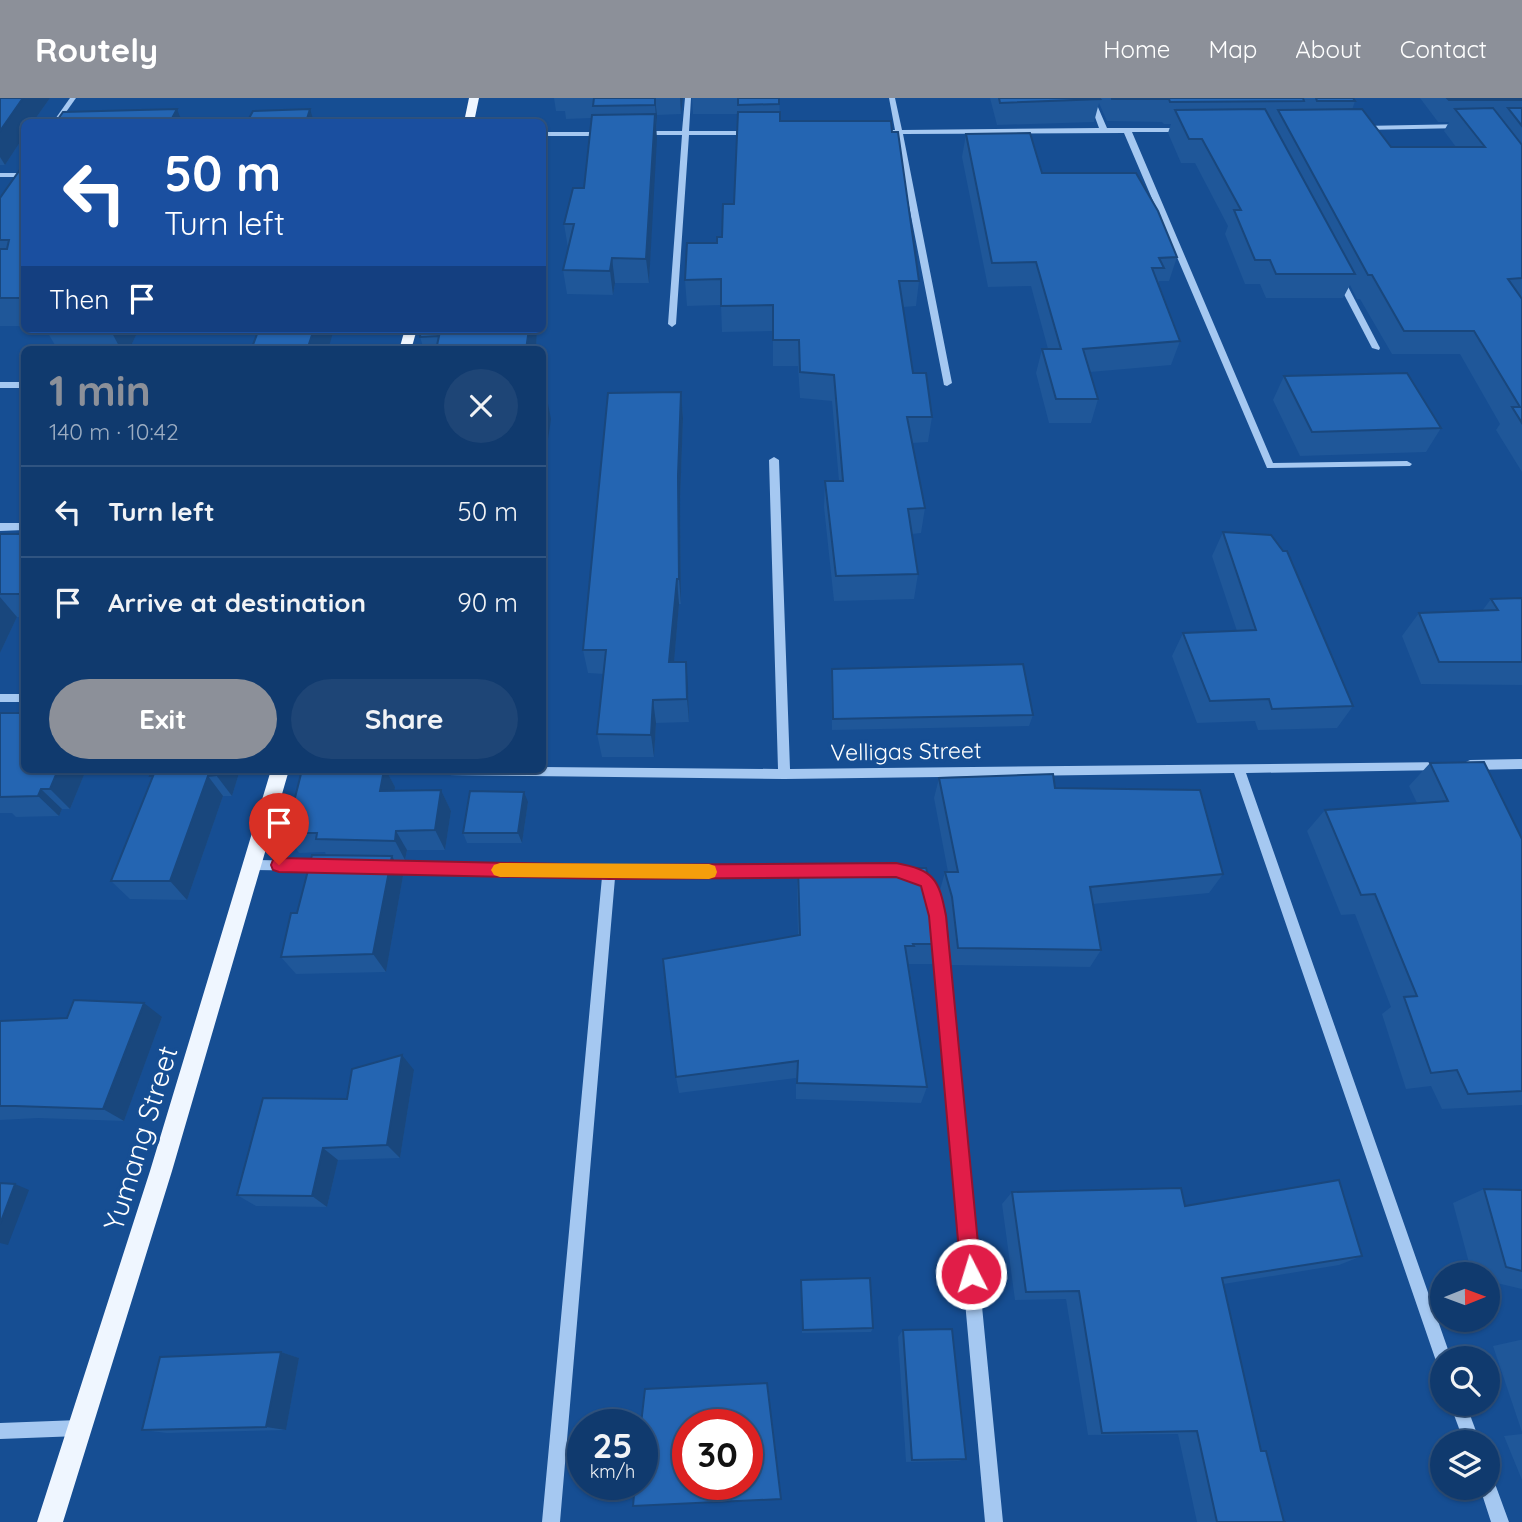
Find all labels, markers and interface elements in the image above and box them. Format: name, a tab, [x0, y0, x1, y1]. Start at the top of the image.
text: Routely	[35, 29, 158, 70]
text: Home	[1103, 34, 1170, 64]
text: Map	[1208, 34, 1257, 64]
text: About	[1295, 34, 1362, 64]
text: Contact	[1400, 34, 1487, 64]
text: 50 m	[164, 142, 281, 203]
icon: left	[49, 147, 140, 238]
text: Turn left	[164, 203, 285, 243]
icon: arrive	[123, 280, 161, 318]
text: Then	[49, 283, 109, 316]
text: 1 min	[49, 364, 151, 417]
button: close	[444, 369, 518, 443]
text: 140 m · 10:42	[49, 417, 179, 446]
icon: left	[49, 493, 87, 531]
text: Turn left	[108, 495, 215, 528]
text: 50 m	[458, 495, 518, 528]
icon: arrive	[49, 584, 87, 622]
text: Arrive at destination	[108, 586, 366, 619]
text: 90 m	[457, 586, 518, 619]
button: Exit	[49, 679, 277, 759]
button: Share	[291, 679, 518, 759]
street label: Velligas Street	[830, 735, 982, 767]
pin	[249, 793, 309, 865]
icon: arrive	[260, 804, 298, 842]
street label: Yumang Street	[95, 1041, 185, 1235]
position arrow	[934, 1237, 1008, 1311]
north arrow	[1430, 1262, 1500, 1332]
map controls	[1430, 1262, 1500, 1500]
button: search	[1430, 1346, 1500, 1416]
speed limit sign: 30	[672, 1409, 763, 1500]
text: 25	[592, 1423, 633, 1467]
button: layers	[1430, 1430, 1500, 1500]
text: km/h	[590, 1460, 635, 1483]

